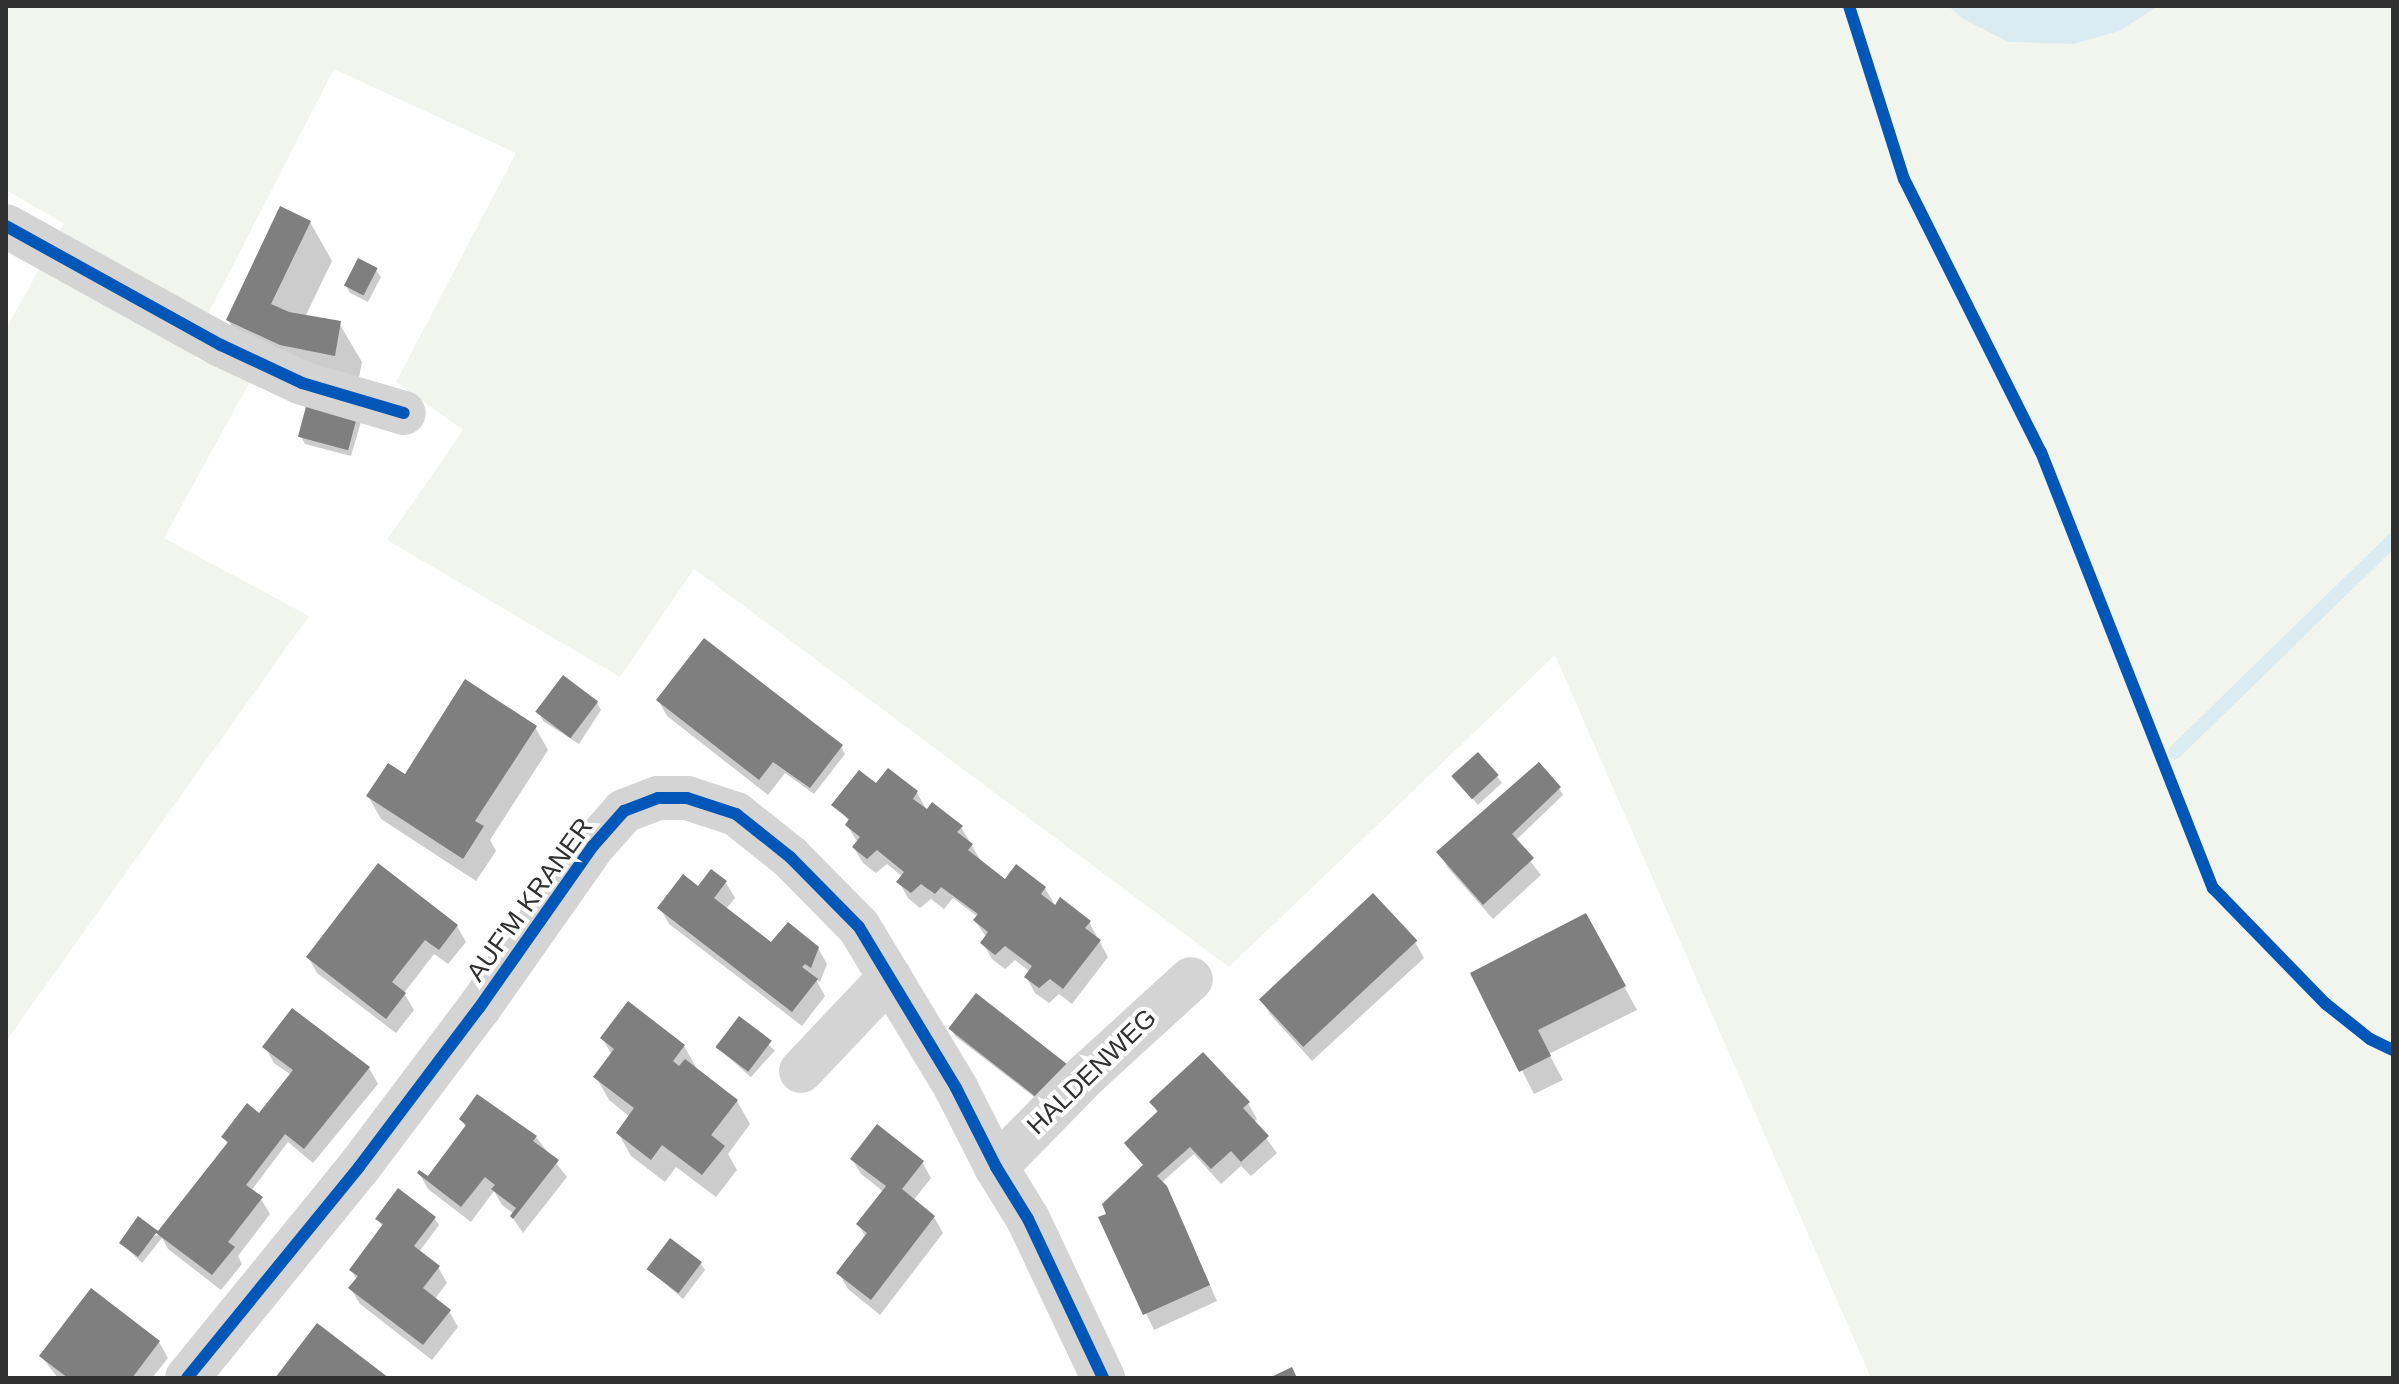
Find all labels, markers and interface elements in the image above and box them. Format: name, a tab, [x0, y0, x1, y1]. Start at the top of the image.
street label: AUF'M KRANER	[460, 812, 600, 988]
street label: HALDENWEG	[1021, 1003, 1163, 1141]

